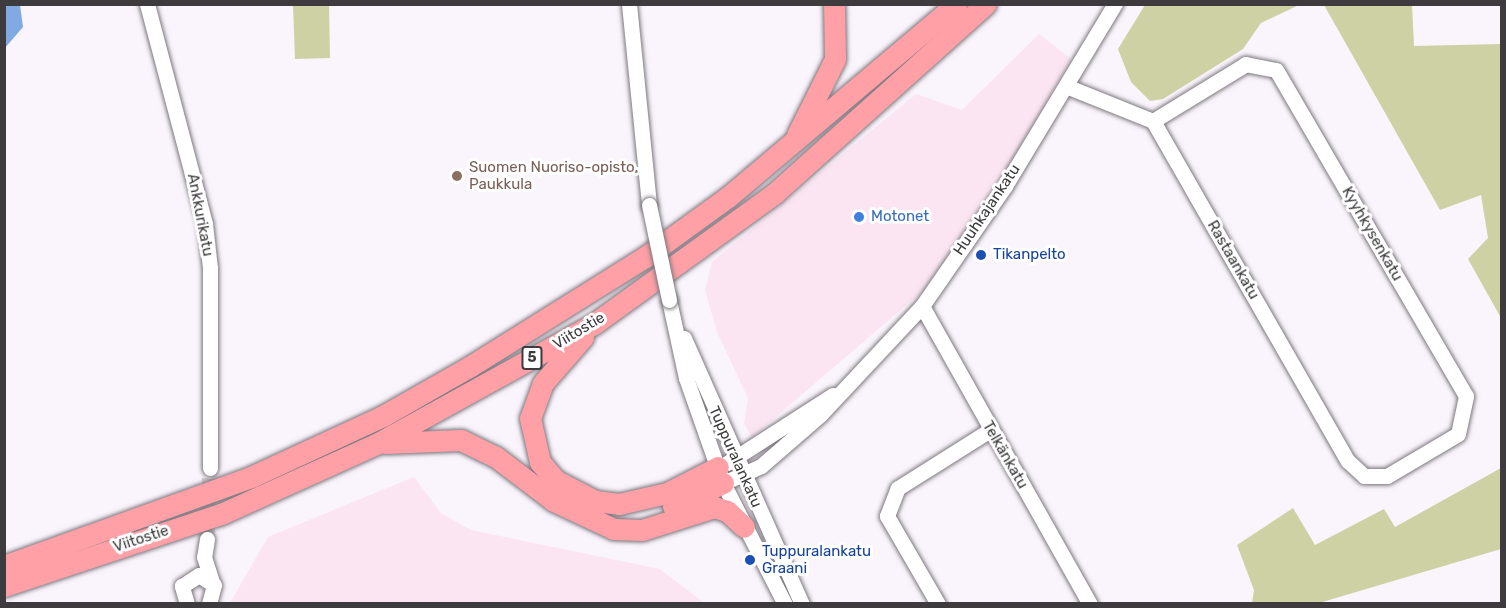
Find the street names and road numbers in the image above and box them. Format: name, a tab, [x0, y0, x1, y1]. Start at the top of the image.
street label: Huuhkajankatu	[950, 161, 1024, 259]
street label: Ankkurikatu	[183, 172, 217, 258]
street label: Kyyhkysenkatu	[1338, 184, 1406, 284]
street label: Rastaankatu	[1203, 217, 1263, 303]
street label: Viitostie	[550, 309, 608, 353]
road number: 5	[520, 347, 544, 369]
street label: Tuppuralankatu	[705, 404, 765, 510]
street label: Telkänkatu	[978, 418, 1032, 492]
street label: Viitostie	[111, 522, 171, 556]

